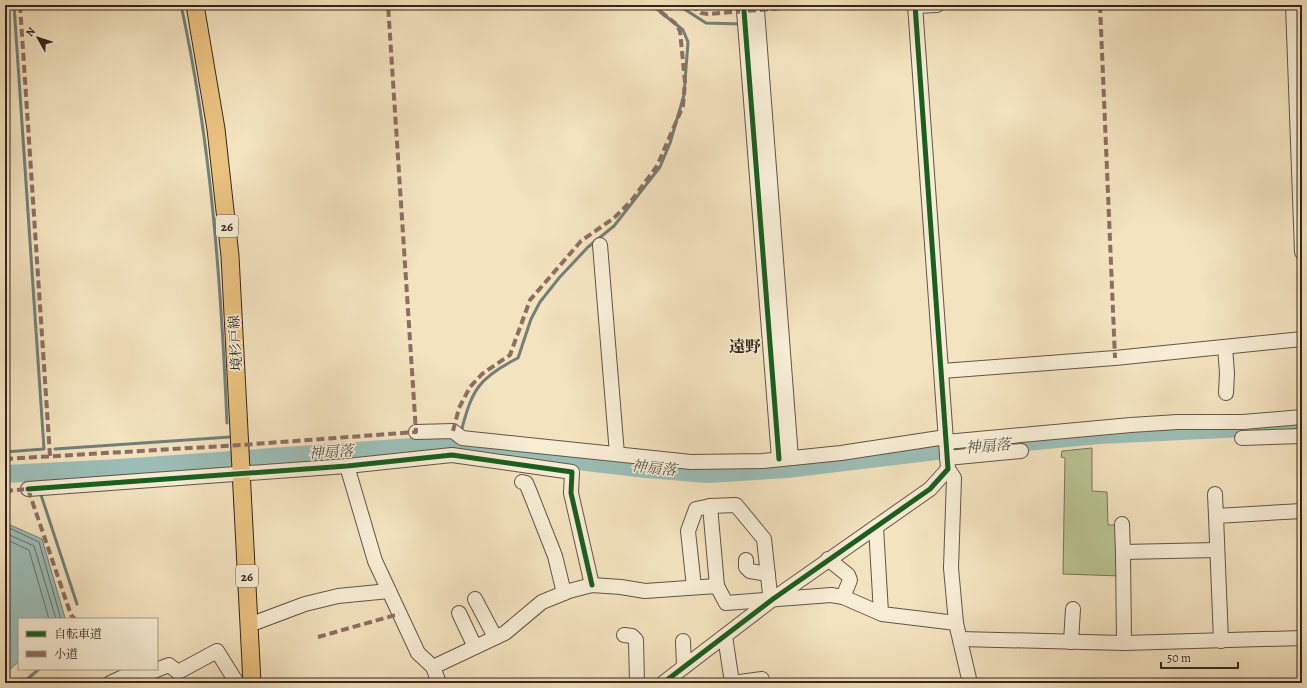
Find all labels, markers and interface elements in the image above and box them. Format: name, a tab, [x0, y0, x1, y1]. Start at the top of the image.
north arrow	[18, 18, 58, 58]
text: N	[22, 24, 39, 40]
road number: 26	[216, 215, 238, 237]
street label: 境杉戸線	[225, 315, 246, 371]
district label: 遠野	[729, 336, 761, 358]
water label: 神扇落	[965, 434, 1014, 458]
water label: 神扇落	[308, 440, 357, 464]
water label: 神扇落	[631, 456, 680, 481]
road number: 26	[236, 565, 258, 587]
legend	[18, 618, 158, 670]
text: 自転車道	[54, 626, 102, 642]
scale bar	[1161, 644, 1238, 670]
text: 小道	[54, 646, 78, 662]
text: 50 m	[1167, 650, 1191, 666]

